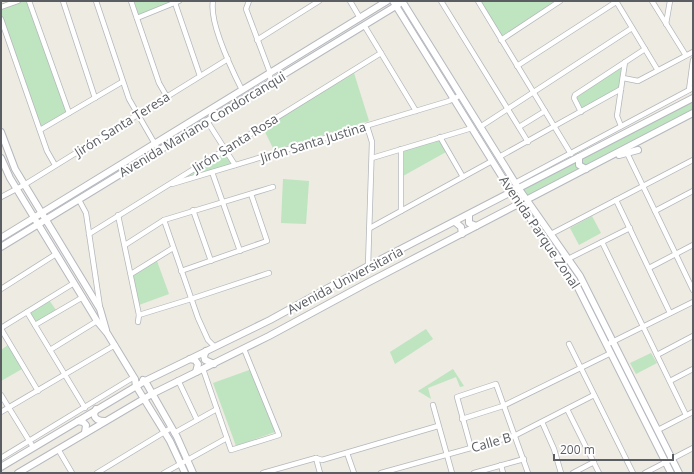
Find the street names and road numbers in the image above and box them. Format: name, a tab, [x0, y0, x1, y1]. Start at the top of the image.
street label: Avenida Mariano Condorcanqui	[115, 67, 289, 181]
street label: Jirón Santa Teresa	[69, 87, 173, 162]
street label: Jirón Santa Rosa	[187, 109, 281, 178]
street label: Jirón Santa Justina	[256, 117, 368, 167]
street label: Avenida Parque Zonal	[495, 172, 585, 292]
street label: Avenida Universitaria	[284, 242, 406, 318]
street label: Calle B	[469, 428, 513, 456]

